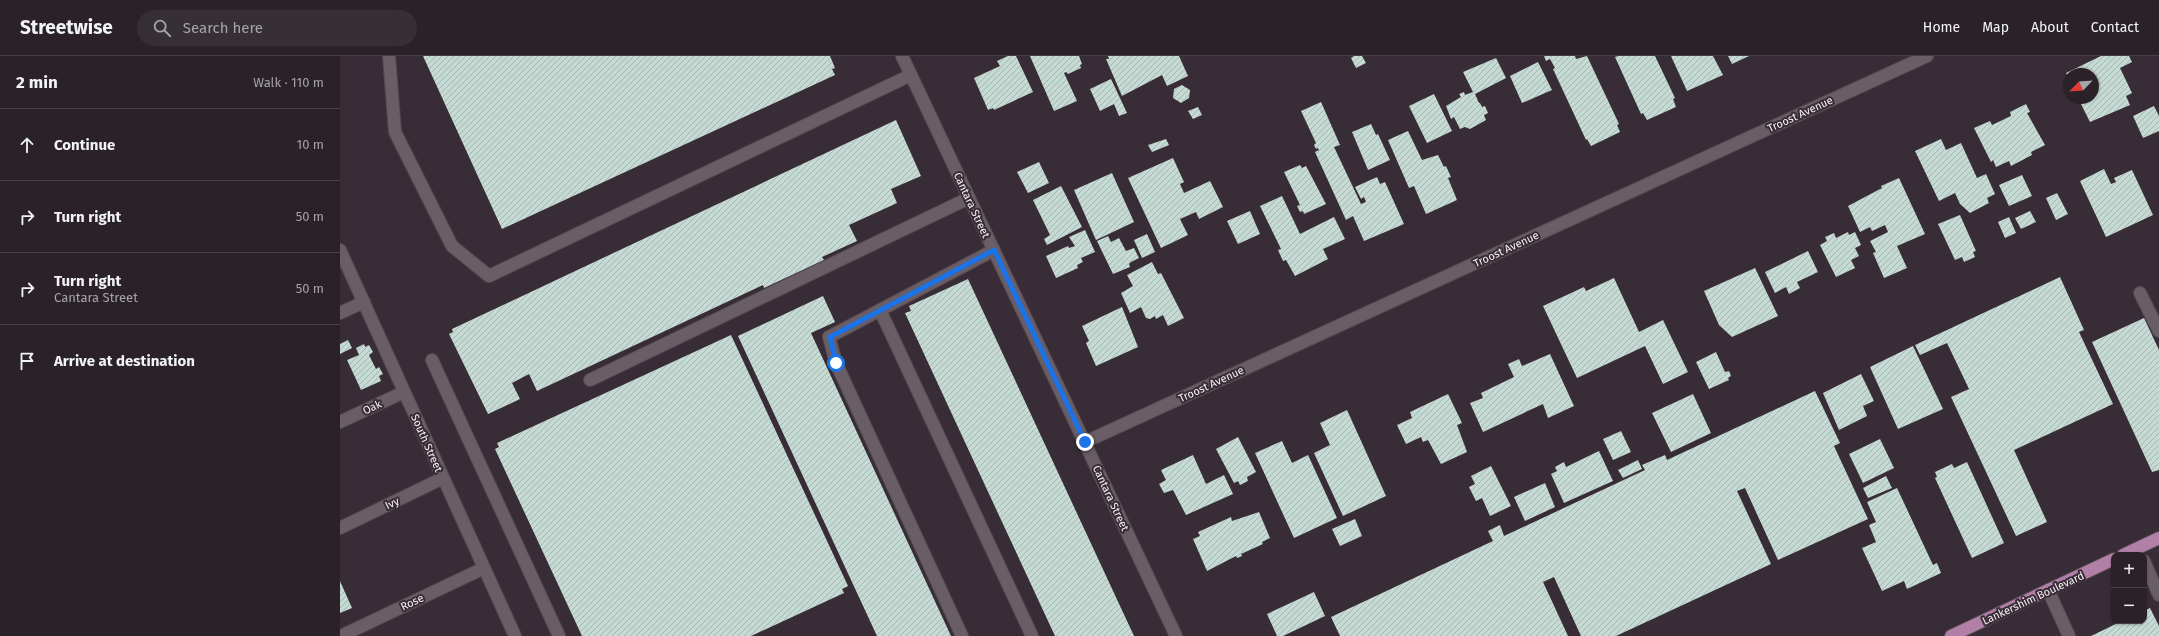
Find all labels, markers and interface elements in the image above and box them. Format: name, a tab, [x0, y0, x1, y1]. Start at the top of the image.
search box	[137, 10, 417, 46]
text: Streetwise	[20, 16, 113, 39]
icon: search	[151, 17, 173, 39]
text: Search here	[183, 19, 263, 37]
text: Home	[1923, 19, 1960, 36]
text: Map	[1982, 19, 2009, 36]
text: About	[2031, 19, 2069, 36]
text: Contact	[2091, 19, 2139, 36]
north arrow	[2063, 68, 2099, 104]
text: 2 min	[16, 72, 58, 93]
text: Walk · 110 m	[253, 75, 324, 90]
street label: Troost Avenue	[1765, 94, 1835, 135]
icon: ahead	[16, 134, 38, 156]
text: Continue	[54, 136, 115, 154]
text: 10 m	[297, 137, 324, 152]
street label: Cantara Street	[951, 170, 992, 240]
icon: right	[16, 206, 38, 228]
text: Turn right	[54, 208, 121, 226]
text: 50 m	[296, 209, 324, 224]
street label: Troost Avenue	[1471, 229, 1541, 270]
text: Turn right	[54, 272, 121, 290]
icon: right	[16, 278, 38, 300]
text: 50 m	[296, 281, 324, 296]
text: Cantara Street	[54, 290, 138, 305]
icon: arrive	[16, 350, 38, 372]
text: Arrive at destination	[54, 352, 195, 370]
route start	[827, 354, 845, 372]
street label: Troost Avenue	[1176, 364, 1246, 405]
street label: Oak	[361, 397, 384, 417]
street label: South Street	[408, 412, 445, 474]
route end	[1076, 433, 1094, 451]
street label: Cantara Street	[1090, 463, 1131, 533]
street label: Ivy	[383, 494, 402, 512]
map controls	[2111, 552, 2147, 624]
button: +	[2111, 552, 2147, 588]
street label: Lankershim Boulevard	[1980, 569, 2086, 628]
button: −	[2111, 588, 2147, 624]
street label: Rose	[399, 591, 426, 614]

